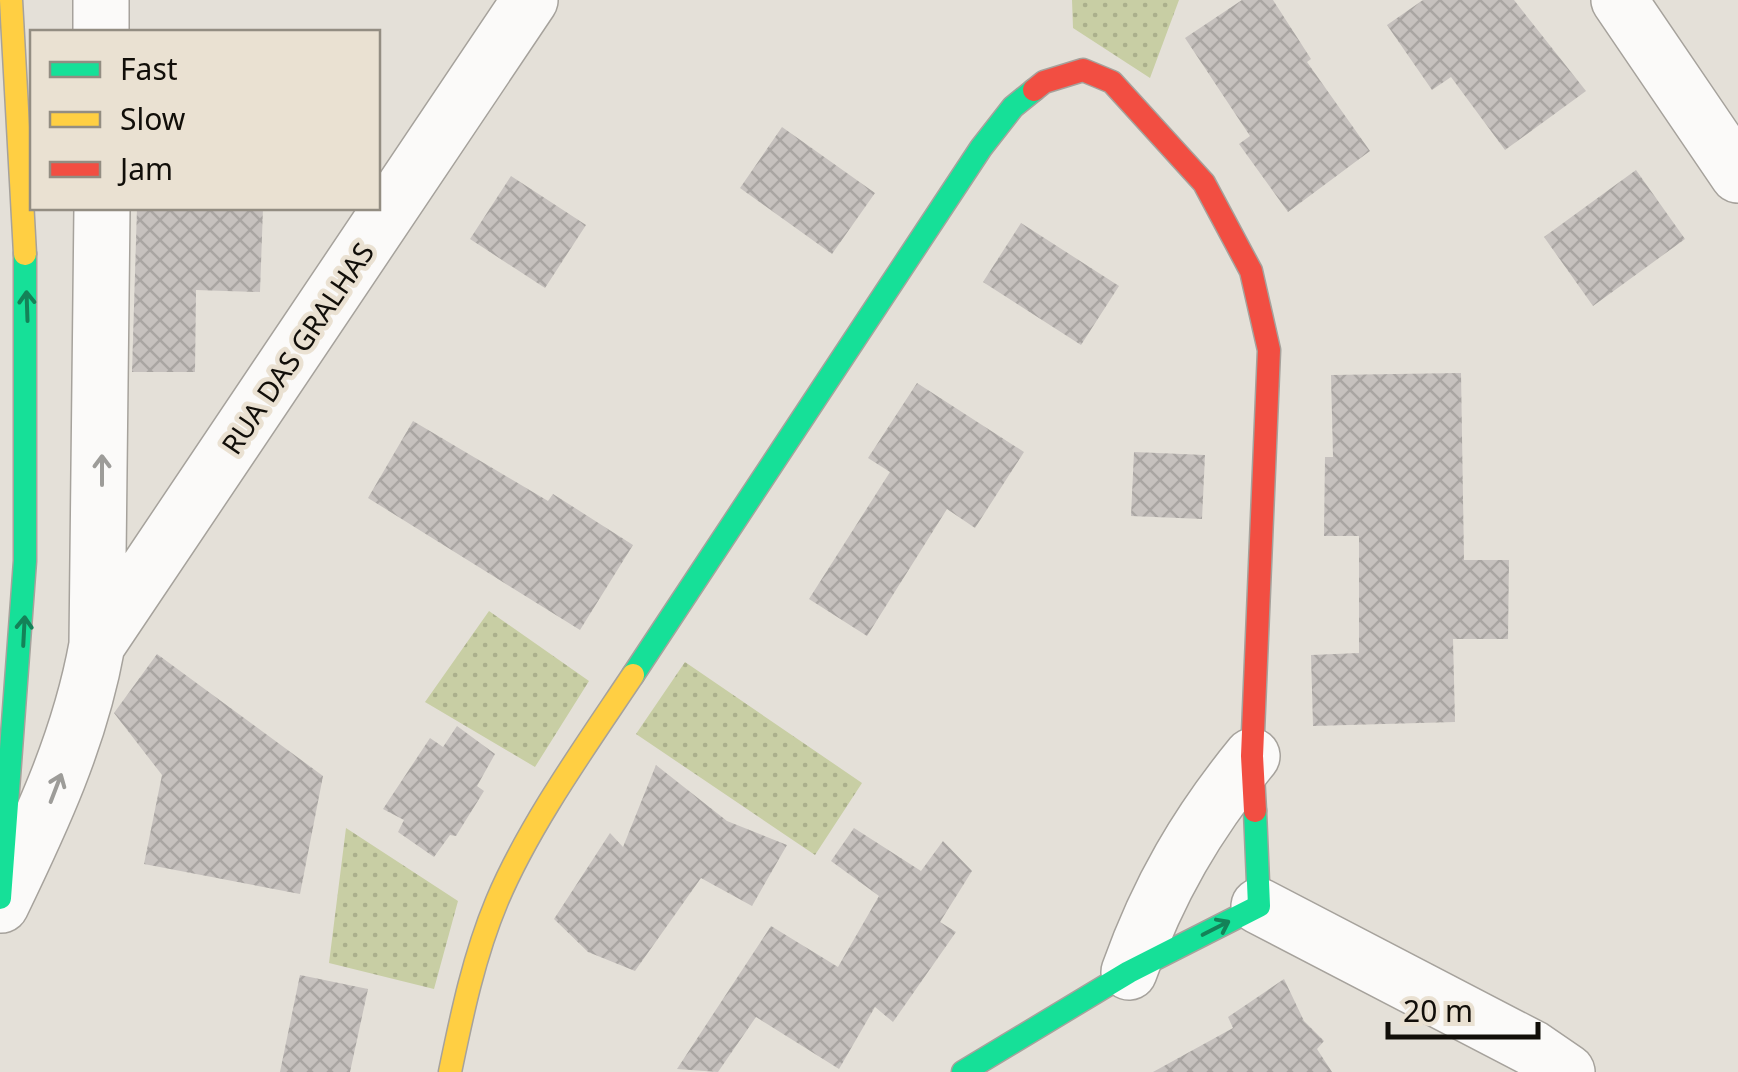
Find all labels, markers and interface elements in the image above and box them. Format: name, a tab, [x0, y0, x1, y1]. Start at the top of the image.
legend	[30, 30, 380, 210]
text: Fast	[120, 48, 178, 89]
text: Slow	[120, 98, 186, 139]
text: Jam	[117, 148, 173, 189]
street label: RUA DAS GRALHAS	[212, 235, 382, 461]
one-way arrow	[18, 291, 37, 323]
one-way arrow	[92, 454, 112, 486]
one-way arrow	[15, 615, 34, 648]
one-way arrow	[48, 773, 66, 804]
one-way arrow	[1200, 918, 1230, 937]
scale bar	[1388, 977, 1538, 1039]
text: 20 m	[1403, 990, 1473, 1031]

